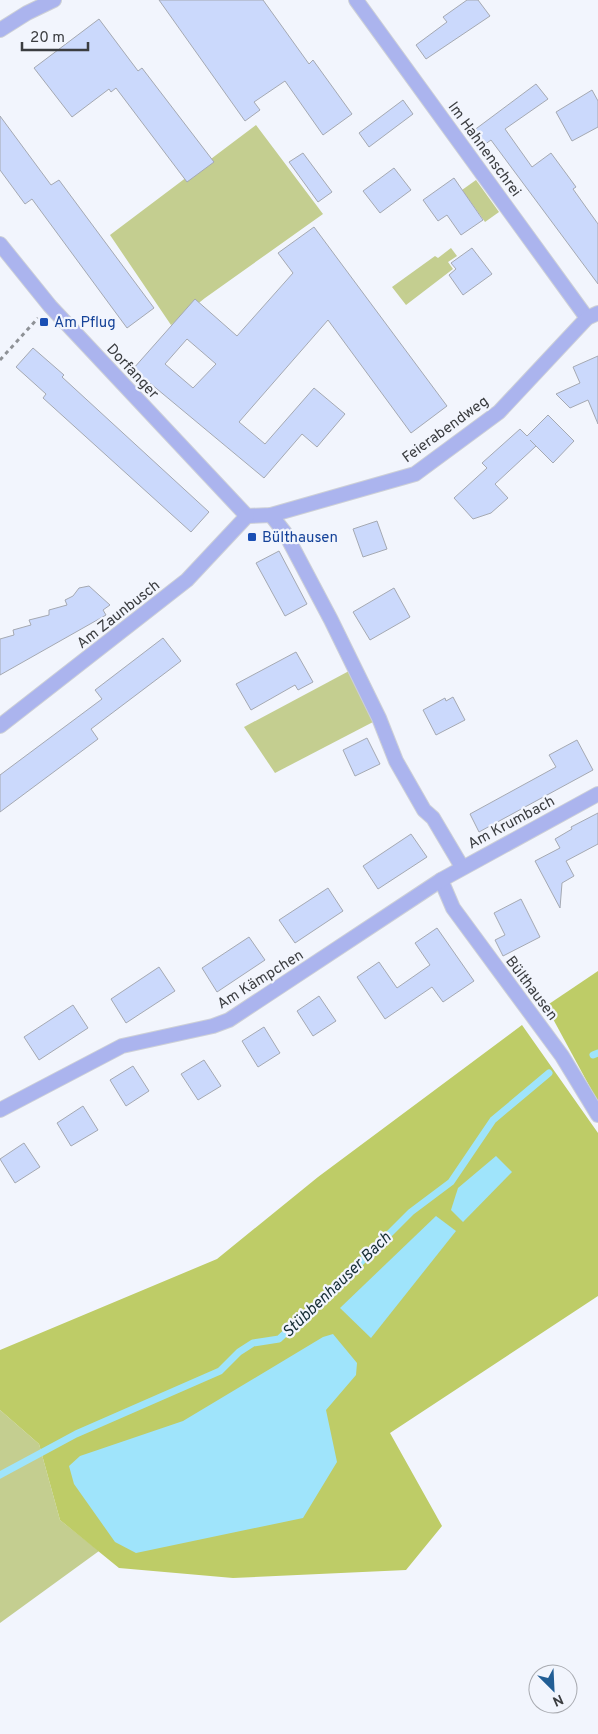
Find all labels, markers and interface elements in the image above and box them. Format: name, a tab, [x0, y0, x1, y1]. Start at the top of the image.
scale bar	[22, 20, 89, 52]
text: 20 m	[30, 29, 65, 48]
street label: Im Hahnenschrei	[443, 99, 525, 201]
place label: Am Pflug	[54, 314, 116, 333]
marker: Am Pflug	[38, 316, 50, 328]
street label: Dorfanger	[102, 341, 162, 404]
street label: Feierabendweg	[399, 393, 493, 468]
place label: Bülthausen	[262, 529, 338, 548]
marker: Bülthausen	[246, 531, 258, 543]
street label: Am Zaunbusch	[73, 577, 164, 654]
street label: Am Krumbach	[465, 792, 559, 854]
street label: Am Kämpchen	[214, 946, 308, 1014]
street label: Bülthausen	[500, 953, 561, 1025]
water label: Stübbenhauser Bach	[279, 1228, 396, 1342]
north arrow	[528, 1664, 578, 1714]
text: N	[550, 1690, 566, 1709]

